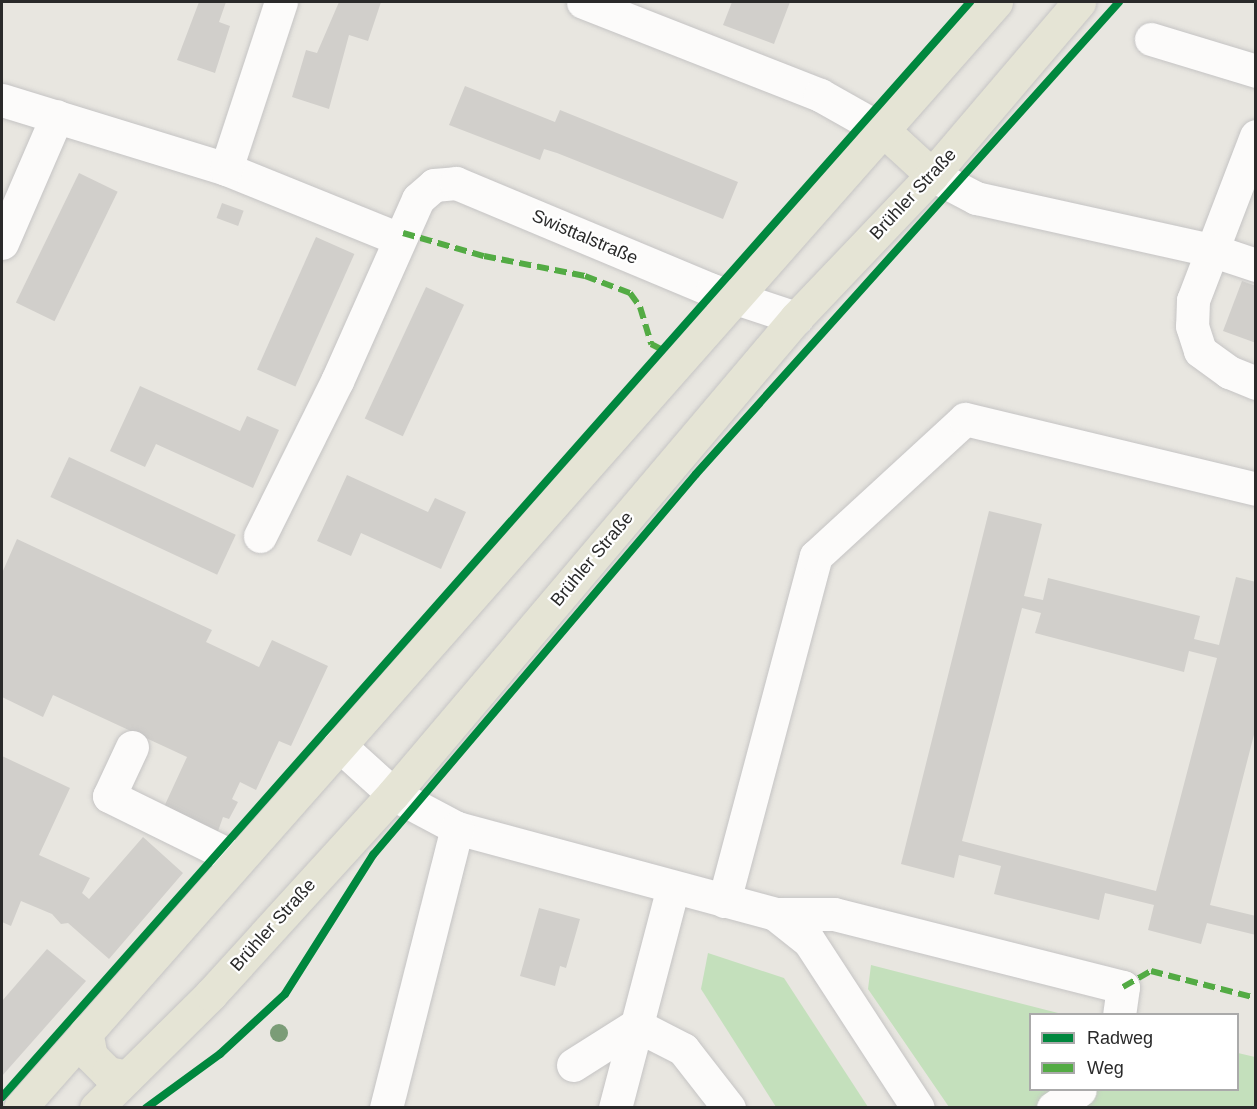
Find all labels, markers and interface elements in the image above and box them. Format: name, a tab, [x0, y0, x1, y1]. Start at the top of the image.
street label: Brühler Straße	[865, 144, 961, 244]
street label: Swisttalstraße	[529, 205, 641, 269]
street label: Brühler Straße	[546, 507, 638, 611]
street label: Brühler Straße	[226, 874, 320, 976]
legend	[1029, 1013, 1239, 1091]
text: Radweg	[1087, 1028, 1153, 1048]
text: Weg	[1087, 1058, 1124, 1078]

